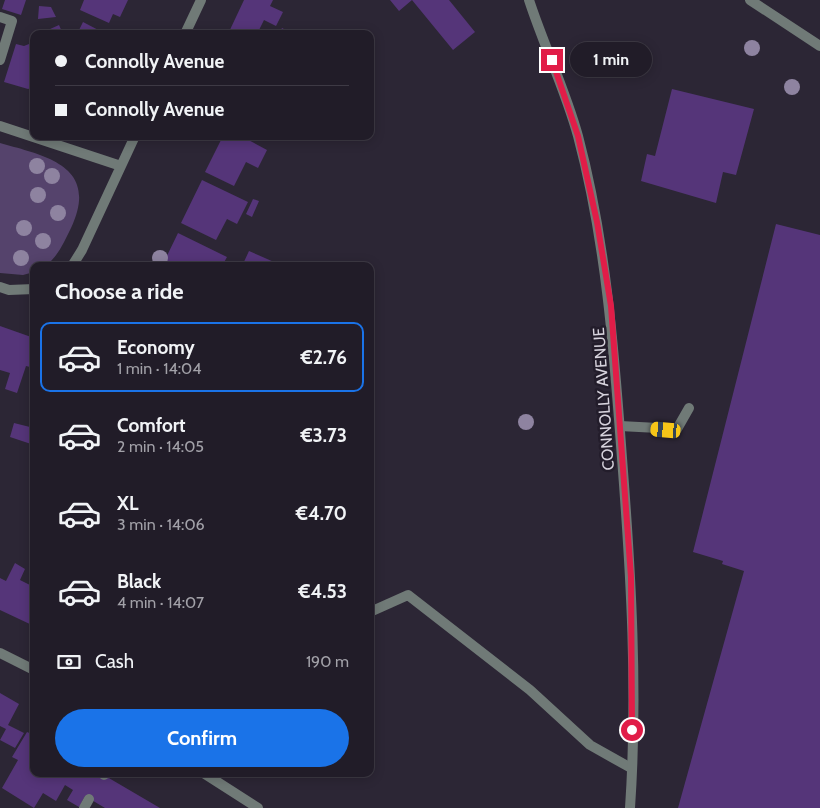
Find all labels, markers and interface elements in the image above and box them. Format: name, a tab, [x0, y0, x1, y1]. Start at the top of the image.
callout: 1 min	[570, 42, 652, 78]
route end	[541, 49, 563, 71]
text: Connolly Avenue	[85, 50, 224, 73]
text: 1 min	[593, 50, 629, 69]
text: Connolly Avenue	[85, 98, 224, 121]
text: Choose a ride	[55, 278, 184, 305]
street label: CONNOLLY AVENUE	[589, 327, 618, 471]
icon: car	[57, 335, 102, 380]
text: Economy	[117, 336, 195, 359]
text: €2.76	[301, 346, 347, 369]
text: 1 min · 14:04	[117, 359, 201, 378]
icon: car	[57, 413, 102, 458]
text: Comfort	[117, 414, 186, 437]
car	[650, 421, 681, 439]
text: €3.73	[300, 424, 347, 447]
text: 2 min · 14:05	[117, 437, 204, 456]
icon: car	[57, 491, 102, 536]
text: XL	[117, 492, 138, 515]
text: €4.70	[296, 502, 347, 525]
text: 3 min · 14:06	[117, 515, 205, 534]
icon: car	[57, 569, 102, 614]
text: Black	[117, 570, 161, 593]
text: €4.53	[298, 580, 347, 603]
text: 4 min · 14:07	[117, 593, 204, 612]
icon: cash	[55, 648, 83, 676]
text: Cash	[95, 650, 134, 673]
text: 190 m	[306, 652, 349, 671]
button: Confirm	[55, 709, 349, 767]
route start	[621, 719, 643, 741]

